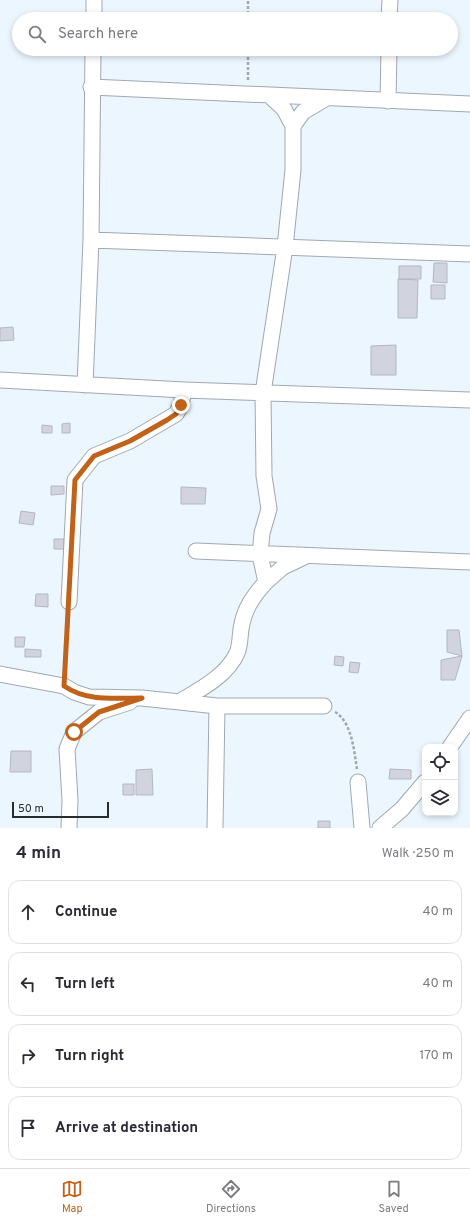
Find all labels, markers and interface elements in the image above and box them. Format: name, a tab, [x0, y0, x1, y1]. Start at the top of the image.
search box	[12, 12, 458, 56]
icon: search	[26, 23, 48, 45]
text: Search here	[58, 25, 138, 44]
route end	[172, 396, 190, 414]
route start	[65, 723, 83, 741]
map controls	[422, 744, 458, 816]
button: locate	[422, 744, 458, 780]
button: layers	[422, 780, 458, 816]
scale bar	[12, 800, 109, 819]
text: 50 m	[18, 802, 44, 816]
text: 4 min	[16, 843, 61, 865]
text: Walk · 250 m	[382, 846, 454, 862]
icon: ahead	[17, 901, 39, 923]
text: Continue	[55, 903, 117, 922]
text: 40 m	[423, 904, 453, 920]
icon: left	[17, 973, 39, 995]
text: Turn left	[55, 975, 115, 994]
text: 40 m	[423, 976, 453, 992]
icon: right	[17, 1045, 39, 1067]
text: Turn right	[55, 1047, 124, 1066]
text: 170 m	[419, 1048, 453, 1064]
icon: arrive	[17, 1117, 39, 1139]
text: Arrive at destination	[55, 1119, 198, 1138]
tab: Map	[61, 1178, 83, 1216]
tab: Directions	[206, 1178, 256, 1216]
tab: Saved	[378, 1178, 409, 1216]

